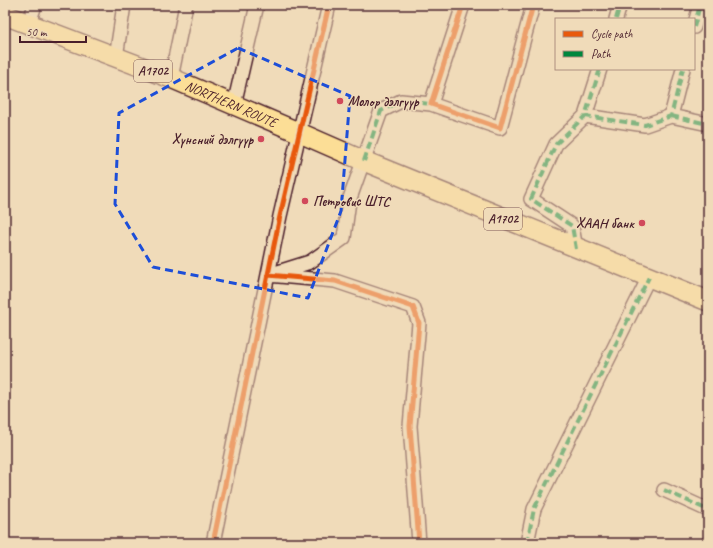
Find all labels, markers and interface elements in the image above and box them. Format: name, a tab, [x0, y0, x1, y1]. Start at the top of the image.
scale bar	[20, 18, 86, 44]
legend	[555, 18, 695, 70]
text: 50 m	[26, 24, 48, 40]
text: Cycle path	[591, 26, 633, 42]
text: Path	[591, 46, 611, 62]
road number: A1702	[134, 60, 172, 82]
street label: NORTHERN ROUTE	[183, 77, 282, 132]
place label: Молор дэлгүүр	[348, 93, 420, 111]
marker: Молор дэлгүүр	[335, 96, 345, 106]
place label: Хүнсний дэлгүүр	[172, 131, 255, 149]
marker: Хүнсний дэлгүүр	[256, 134, 266, 144]
place label: Петровис ШТС	[313, 193, 391, 210]
marker: Петровис ШТС	[300, 196, 310, 206]
road number: A1702	[484, 208, 522, 230]
place label: ХААН банк	[576, 215, 635, 232]
marker: ХААН банк	[637, 218, 647, 228]

